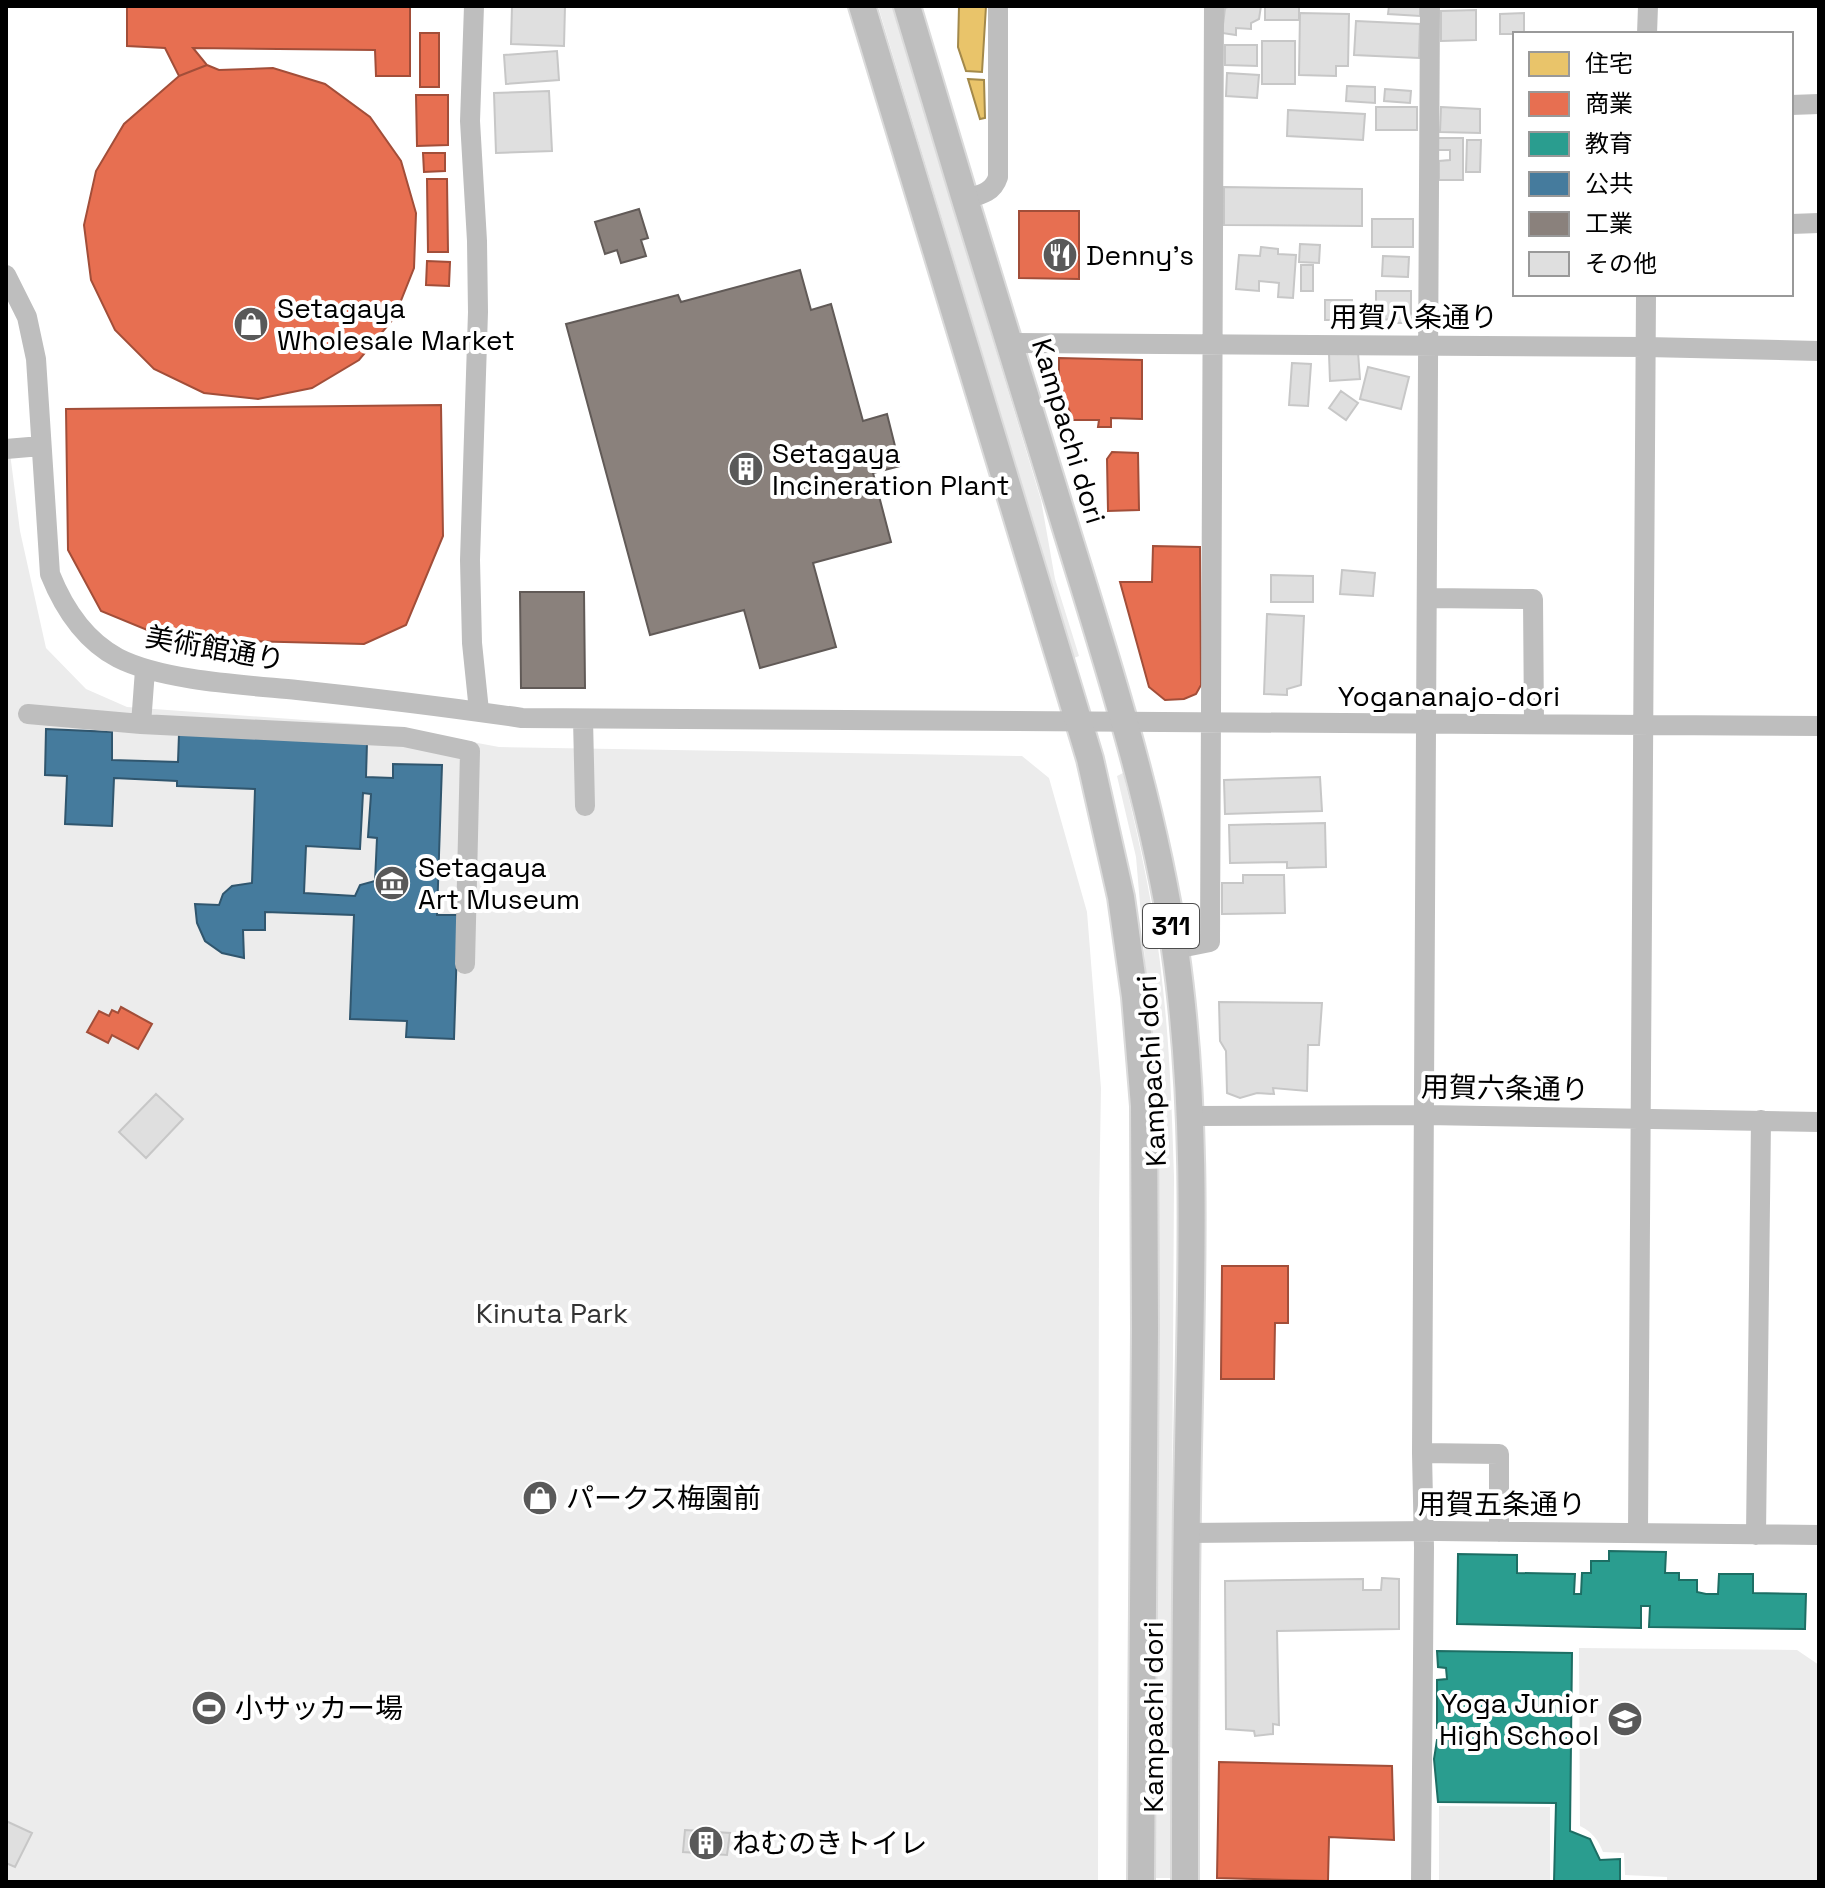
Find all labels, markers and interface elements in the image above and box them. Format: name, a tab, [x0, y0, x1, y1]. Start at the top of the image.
legend	[1513, 32, 1793, 296]
text: 住宅	[1585, 48, 1633, 79]
text: 商業	[1585, 88, 1633, 119]
text: 教育	[1585, 128, 1633, 159]
text: 公共	[1585, 168, 1633, 199]
text: 工業	[1585, 208, 1633, 239]
restaurant icon: Denny's	[1041, 236, 1079, 274]
place label: Denny's	[1086, 237, 1194, 273]
text: その他	[1585, 248, 1657, 279]
place label: Setagaya Wholesale Market	[277, 290, 515, 358]
street label: 用賀八条通り	[1330, 299, 1498, 335]
shop icon: Setagaya Wholesale Market	[232, 305, 270, 343]
street label: Kampachi dori	[1024, 334, 1114, 528]
place label: Setagaya Incineration Plant	[772, 435, 1009, 503]
building icon: Setagaya Incineration Plant	[727, 450, 765, 488]
street label: 美術館通り	[143, 618, 287, 678]
street label: Yogananajo-dori	[1338, 678, 1560, 714]
place label: Setagaya Art Museum	[418, 849, 580, 917]
museum icon: Setagaya Art Museum	[373, 864, 411, 902]
road number: 311	[1143, 904, 1199, 948]
street label: Kampachi dori	[1128, 974, 1174, 1168]
street label: 用賀六条通り	[1421, 1069, 1589, 1107]
park label: Kinuta Park	[476, 1295, 628, 1331]
shop icon: パークス梅園前	[521, 1479, 559, 1517]
place label: パークス梅園前	[566, 1480, 761, 1516]
street label: 用賀五条通り	[1418, 1486, 1586, 1522]
street label: Kampachi dori	[1135, 1621, 1171, 1813]
place label: Yoga Junior High School	[1439, 1685, 1599, 1753]
sports icon: 小サッカー場	[190, 1689, 228, 1727]
place label: 小サッカー場	[235, 1690, 403, 1726]
school or university icon: Yoga Junior High School	[1606, 1700, 1644, 1738]
building icon: ねむのきトイレ	[687, 1824, 725, 1862]
place label: ねむのきトイレ	[732, 1825, 927, 1861]

